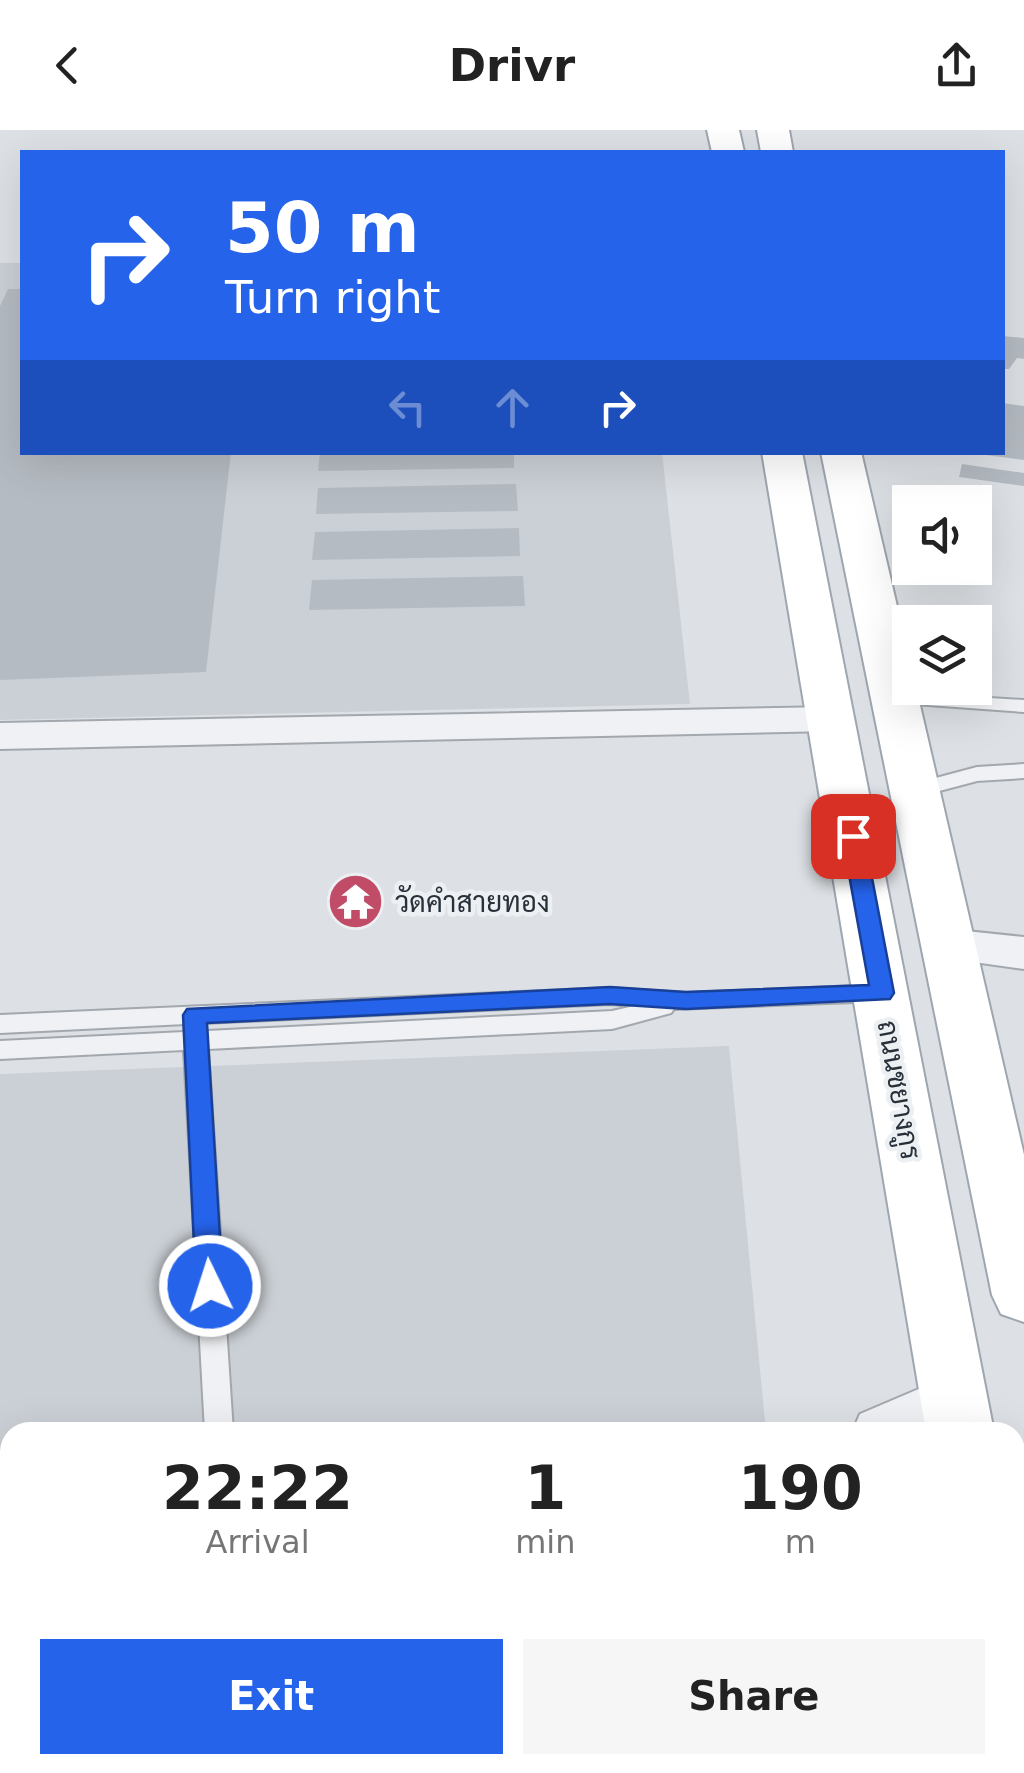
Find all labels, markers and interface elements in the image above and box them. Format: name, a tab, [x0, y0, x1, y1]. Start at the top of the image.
icon: back	[40, 38, 95, 93]
icon: share	[929, 38, 984, 93]
text: Drivr	[449, 39, 575, 92]
text: 50 m	[225, 187, 420, 269]
icon: right	[60, 190, 190, 320]
text: Turn right	[225, 271, 440, 324]
icon: left	[380, 380, 435, 435]
icon: ahead	[485, 380, 540, 435]
icon: right	[590, 380, 645, 435]
map controls	[892, 485, 992, 705]
button: sound	[892, 485, 992, 585]
button: layers	[892, 605, 992, 705]
pin	[811, 794, 896, 879]
icon: arrive	[826, 809, 881, 864]
temple icon: วัดคำสายทอง	[326, 872, 386, 932]
place label: วัดคำสายทอง	[395, 884, 550, 919]
street label: ถนนชยางกูร	[868, 1018, 927, 1163]
position arrow	[158, 1234, 262, 1338]
text: 22:22	[162, 1453, 353, 1523]
text: 1	[524, 1453, 566, 1523]
text: 190	[738, 1453, 863, 1523]
text: Arrival	[206, 1523, 310, 1561]
text: min	[515, 1523, 576, 1561]
text: m	[785, 1523, 816, 1561]
button: Exit	[40, 1639, 503, 1754]
button: Share	[523, 1639, 985, 1754]

